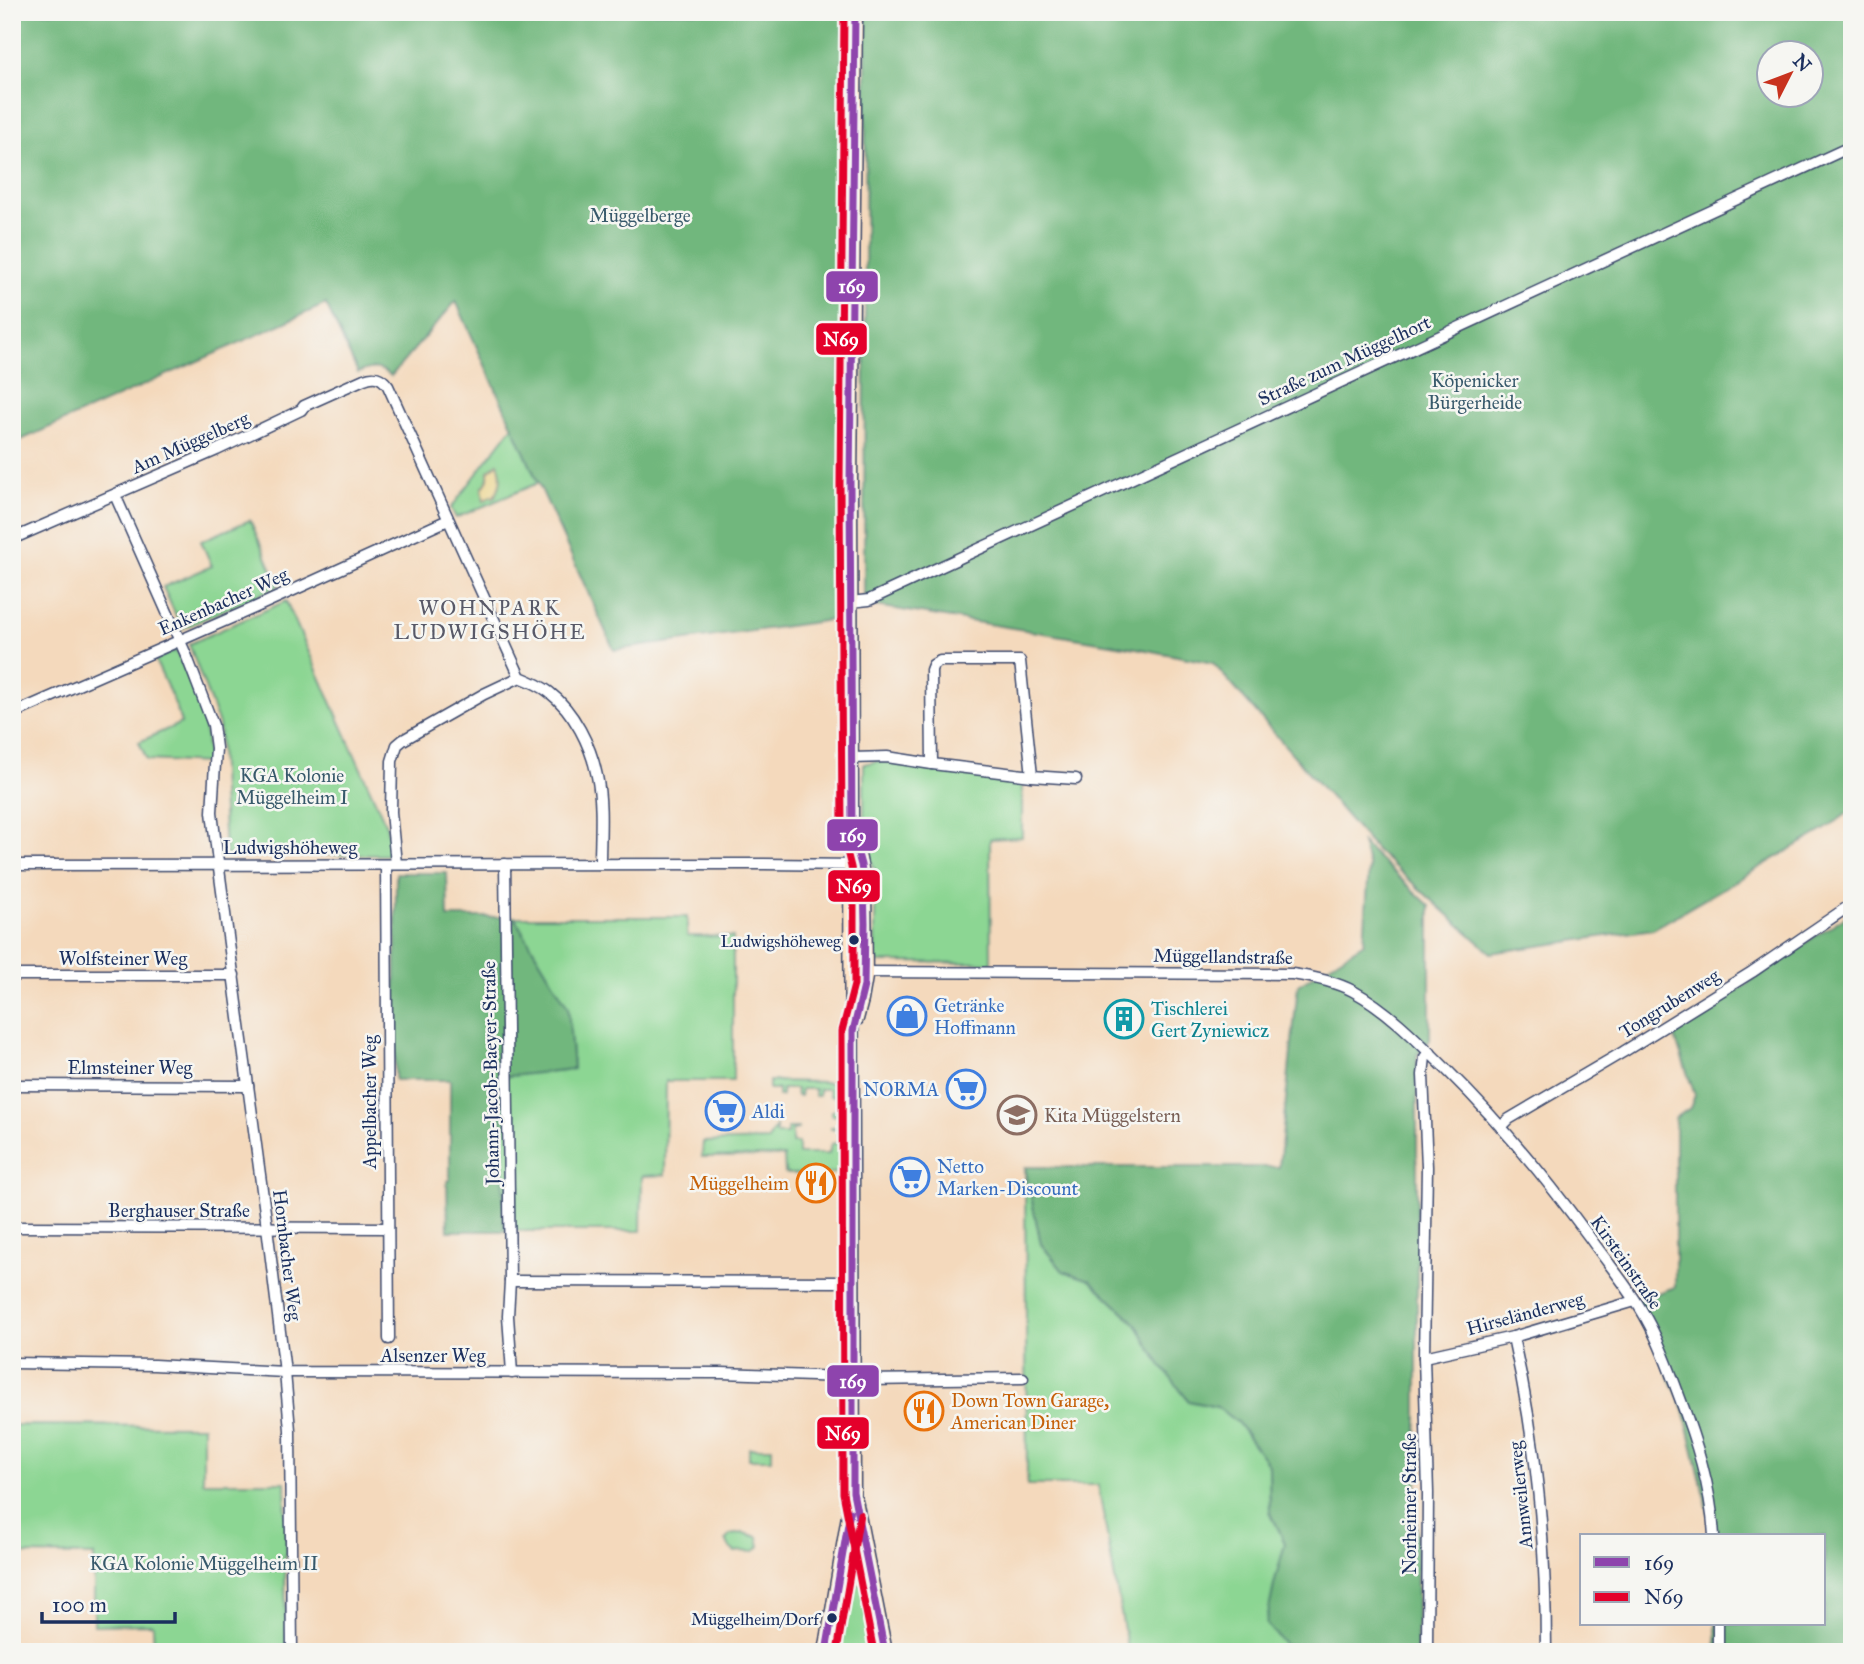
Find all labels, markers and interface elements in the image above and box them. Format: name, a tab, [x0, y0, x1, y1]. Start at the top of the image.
north arrow	[1756, 38, 1826, 108]
text: N	[1788, 49, 1816, 77]
park label: Müggelberge	[589, 204, 691, 228]
line badge: 169	[825, 270, 879, 303]
text: 169	[838, 275, 866, 299]
street label: Straße zum Müggelhort	[1254, 310, 1435, 411]
line badge: N69	[815, 322, 868, 356]
text: N69	[823, 328, 859, 352]
park label: Köpenicker Bürgerheide	[1428, 369, 1522, 415]
street label: Am Müggelberg	[127, 406, 253, 480]
street label: Enkenbacher Weg	[155, 563, 292, 641]
district label: WOHNPARK LUDWIGSHÖHE	[394, 595, 586, 645]
park label: KGA Kolonie Müggelheim I	[236, 764, 348, 810]
line badge: 169	[826, 818, 879, 852]
text: 169	[839, 824, 867, 848]
street label: Ludwigshöheweg	[223, 836, 357, 860]
line badge: N69	[827, 869, 881, 903]
text: N69	[836, 875, 872, 899]
place label: Ludwigshöheweg	[721, 931, 841, 952]
marker: Ludwigshöheweg	[847, 933, 861, 947]
street label: Müggellandstraße	[1153, 944, 1293, 970]
street label: Wolfsteiner Weg	[59, 947, 187, 971]
street label: Johann-Jacob-Baeyer-Straße	[477, 961, 505, 1187]
street label: Tongrubenweg	[1615, 963, 1724, 1044]
place label: Getränke Hoffmann	[934, 994, 1016, 1039]
shop icon: Getränke Hoffmann	[886, 995, 928, 1037]
place label: Tischlerei Gert Zyniewicz	[1151, 997, 1269, 1042]
building icon: Tischlerei Gert Zyniewicz	[1103, 998, 1145, 1040]
street label: Appelbacher Weg	[358, 1035, 382, 1170]
street label: Elmsteiner Weg	[68, 1056, 193, 1080]
supermarket icon: NORMA	[945, 1068, 987, 1110]
place label: NORMA	[863, 1078, 939, 1101]
supermarket icon: Aldi	[704, 1090, 746, 1132]
school or university icon: Kita Müggelstern	[996, 1094, 1038, 1136]
place label: Aldi	[751, 1100, 785, 1123]
place label: Kita Müggelstern	[1044, 1104, 1181, 1128]
place label: Netto Marken-Discount	[937, 1155, 1078, 1200]
supermarket icon: Netto Marken-Discount	[889, 1156, 931, 1198]
restaurant icon: Müggelheim	[795, 1162, 837, 1204]
place label: Müggelheim	[689, 1172, 789, 1196]
street label: Hornbacher Weg	[267, 1188, 307, 1322]
street label: Berghauser Straße	[108, 1199, 250, 1223]
street label: Kirsteinstraße	[1586, 1211, 1667, 1314]
street label: Hirseländerweg	[1464, 1287, 1587, 1341]
street label: Alsenzer Weg	[379, 1344, 486, 1368]
line badge: 169	[826, 1364, 880, 1398]
text: 169	[839, 1370, 867, 1394]
place label: Down Town Garage, American Diner	[950, 1389, 1109, 1434]
restaurant icon: Down Town Garage, American Diner	[903, 1390, 945, 1432]
line badge: N69	[816, 1416, 870, 1450]
text: N69	[825, 1422, 861, 1446]
street label: Norheimer Straße	[1398, 1433, 1421, 1575]
street label: Annweilerweg	[1503, 1440, 1539, 1551]
legend	[1580, 1534, 1826, 1626]
text: 169	[1644, 1550, 1674, 1576]
park label: KGA Kolonie Müggelheim II	[90, 1552, 318, 1576]
scale bar	[42, 1580, 175, 1624]
text: N69	[1644, 1584, 1684, 1610]
text: 100 m	[52, 1592, 107, 1618]
place label: Müggelheim/Dorf	[691, 1609, 821, 1630]
marker: Müggelheim/Dorf	[825, 1611, 839, 1625]

